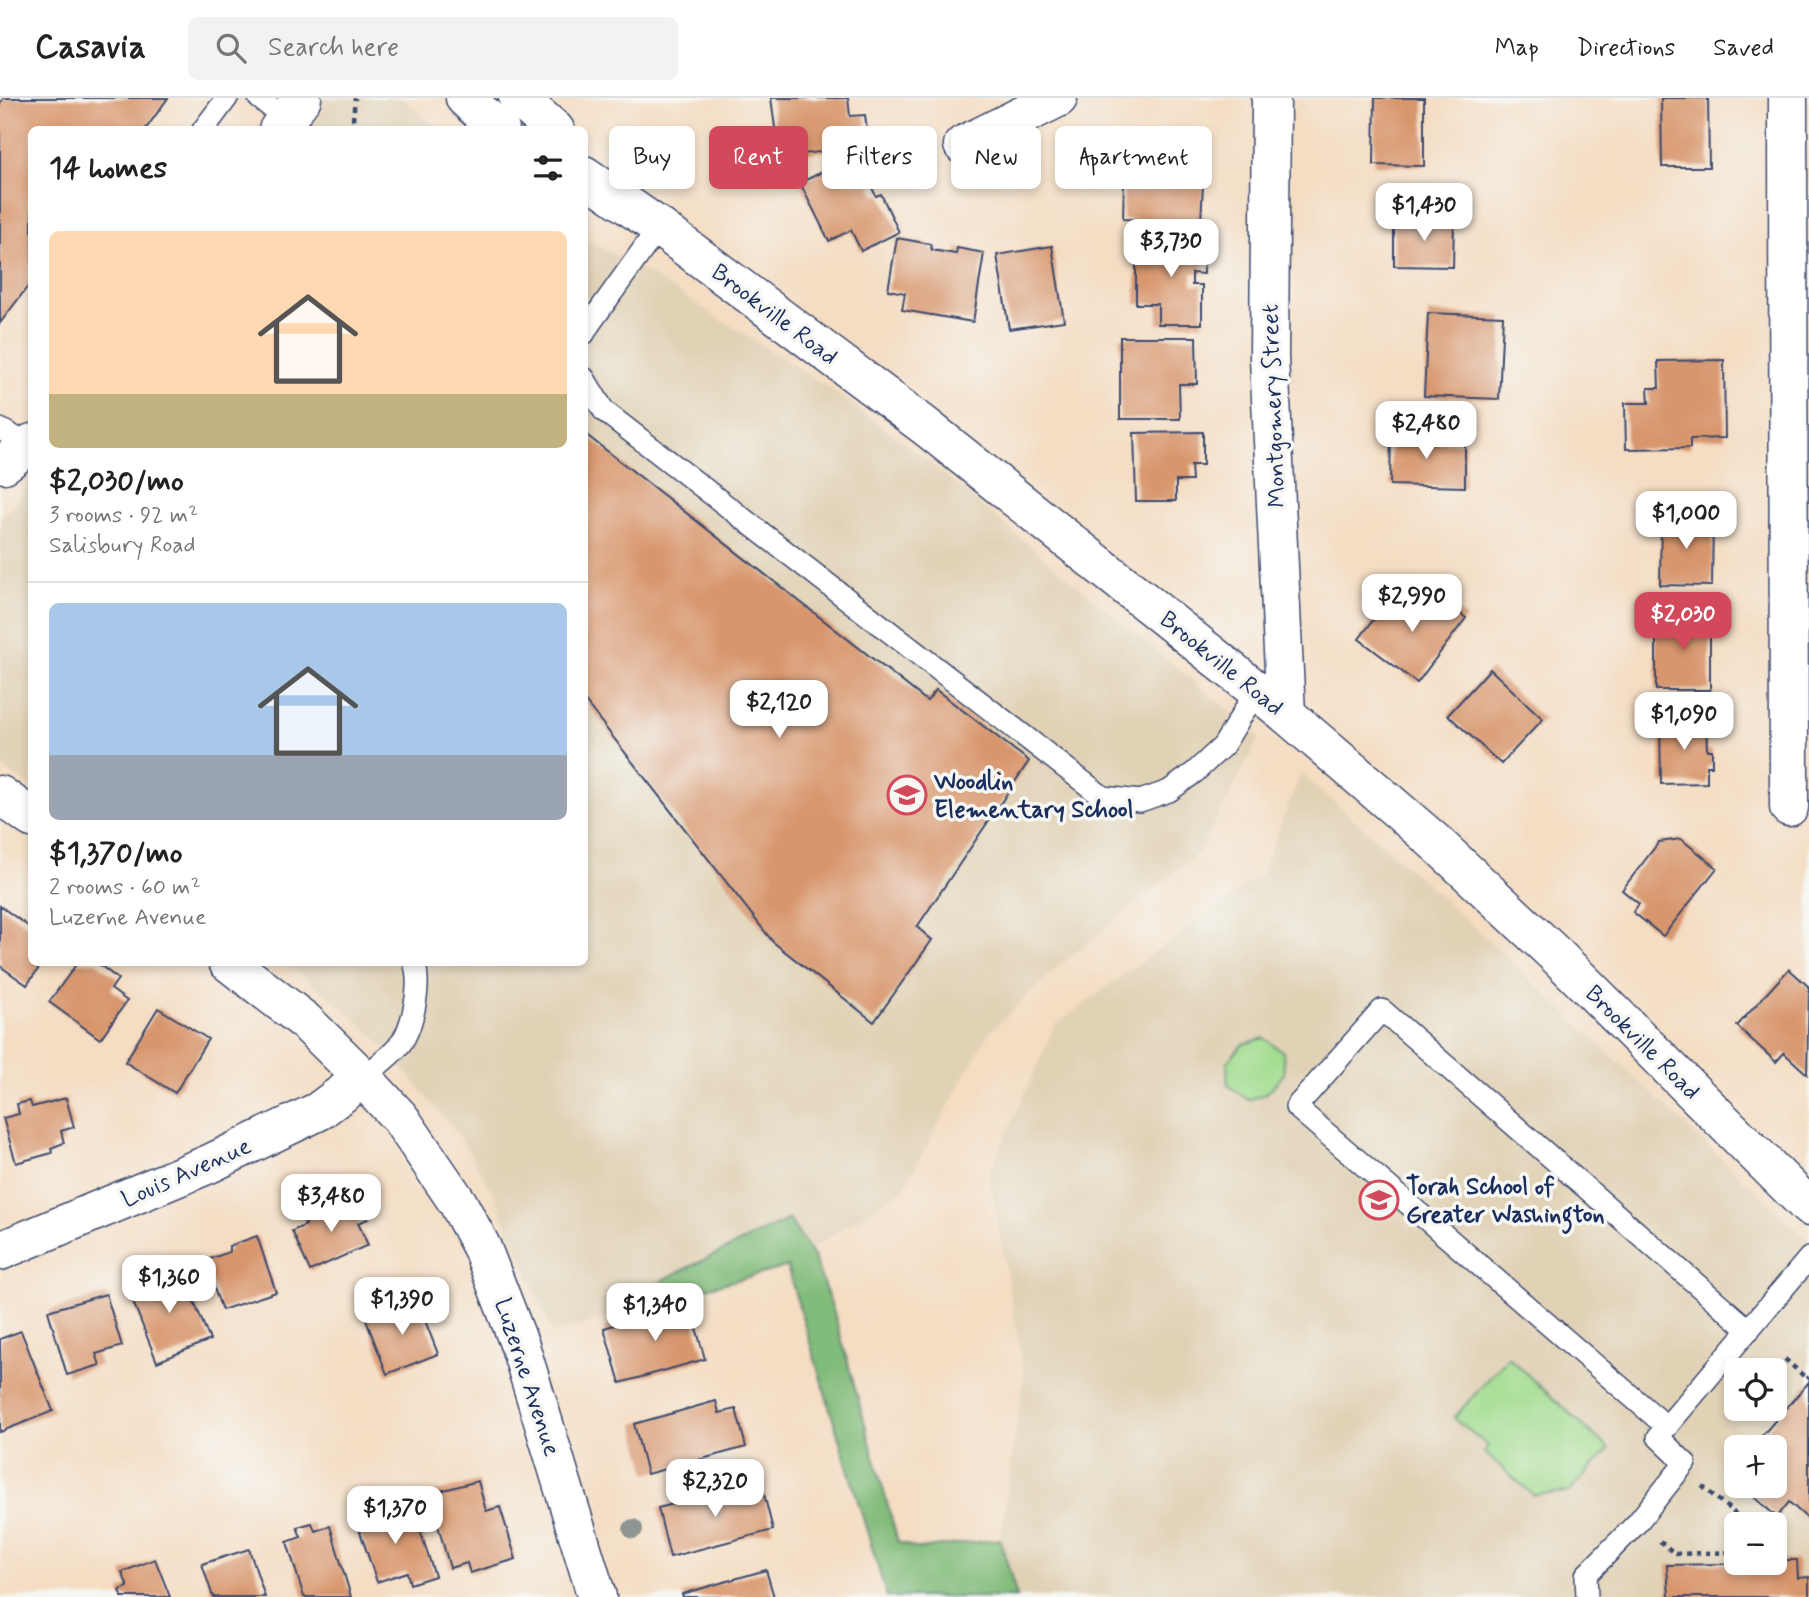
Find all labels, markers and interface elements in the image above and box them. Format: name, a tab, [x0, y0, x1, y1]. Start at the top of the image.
search box	[188, 17, 678, 80]
text: Casavia	[35, 26, 146, 70]
icon: search	[212, 29, 250, 67]
text: Search here	[268, 31, 399, 65]
text: Map	[1495, 33, 1539, 64]
text: Directions	[1577, 33, 1675, 64]
text: Saved	[1713, 33, 1774, 64]
chip: Buy	[609, 126, 695, 189]
chip: Rent	[709, 126, 808, 189]
chip: Filters	[822, 126, 937, 189]
chip: New	[951, 126, 1041, 189]
chip: Apartment	[1055, 126, 1212, 189]
text: 14 homes	[49, 149, 167, 188]
icon: filters	[529, 149, 567, 187]
pin: $1,430	[1367, 184, 1481, 243]
text: $1,430	[1392, 191, 1457, 221]
pin: $3,730	[1114, 220, 1228, 279]
text: $3,730	[1140, 227, 1202, 257]
street label: Brookville Road	[705, 258, 844, 373]
icon: home	[245, 276, 371, 402]
street label: Montgomery Street	[1255, 304, 1294, 508]
pin: $2,480	[1369, 402, 1483, 461]
text: $2,480	[1391, 409, 1461, 439]
text: $2,030/mo	[49, 462, 184, 501]
pin: $1,000	[1629, 491, 1743, 551]
text: $1,000	[1652, 499, 1720, 529]
text: 3 rooms · 92 m²	[49, 501, 198, 531]
text: Salisbury Road	[49, 531, 196, 561]
pin: $2,990	[1355, 574, 1469, 634]
text: $2,990	[1378, 582, 1446, 612]
pin: $2,030	[1626, 592, 1740, 652]
text: $2,030	[1650, 600, 1716, 630]
street label: Brookville Road	[1153, 605, 1289, 724]
icon: home	[245, 648, 371, 774]
pin: $2,120	[722, 680, 836, 740]
text: $2,120	[746, 688, 812, 718]
pin: $1,090	[1627, 692, 1741, 752]
text: $1,090	[1651, 700, 1717, 730]
place label: Woodlin Elementary School	[933, 767, 1134, 826]
school or university icon: Woodlin Elementary School	[886, 774, 928, 816]
text: $1,370/mo	[49, 834, 183, 873]
text: 2 rooms · 60 m²	[49, 873, 201, 903]
text: Luzerne Avenue	[49, 903, 206, 933]
street label: Brookville Road	[1578, 979, 1706, 1107]
street label: Louis Avenue	[117, 1131, 256, 1216]
place label: Torah School of Greater Washington	[1406, 1172, 1605, 1234]
pin: $3,480	[274, 1174, 388, 1234]
school or university icon: Torah School of Greater Washington	[1358, 1179, 1400, 1221]
text: $3,480	[297, 1182, 365, 1212]
pin: $1,360	[112, 1256, 226, 1315]
text: $1,360	[138, 1263, 200, 1293]
pin: $1,390	[345, 1278, 459, 1337]
pin: $1,340	[598, 1284, 712, 1343]
text: $1,390	[370, 1285, 434, 1315]
text: $1,340	[623, 1291, 687, 1321]
street label: Luzerne Avenue	[486, 1295, 567, 1461]
map controls	[1724, 1358, 1787, 1575]
button: locate	[1724, 1358, 1787, 1421]
button: +	[1724, 1435, 1787, 1498]
pin: $2,320	[658, 1460, 772, 1519]
text: $2,320	[682, 1467, 748, 1497]
pin: $1,370	[338, 1486, 452, 1546]
text: $1,370	[363, 1494, 427, 1524]
button: −	[1724, 1512, 1787, 1575]

